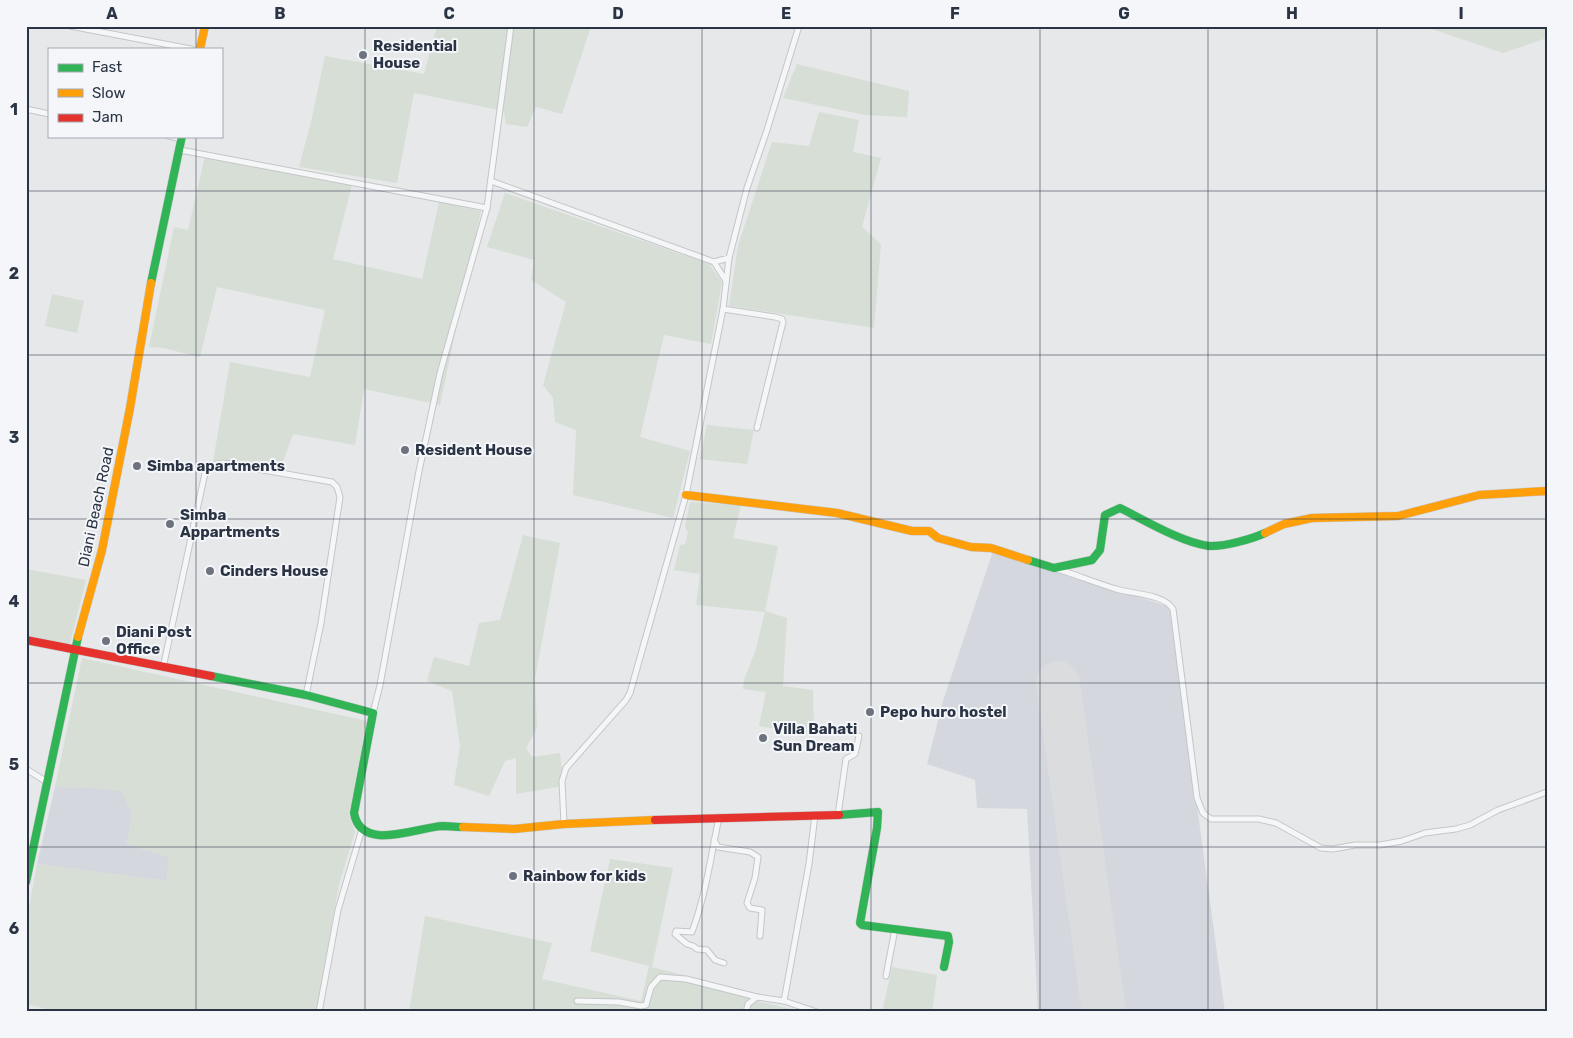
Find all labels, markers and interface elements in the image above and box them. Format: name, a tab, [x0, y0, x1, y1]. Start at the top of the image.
text: A	[106, 4, 118, 23]
text: B	[274, 4, 286, 23]
text: C	[443, 4, 455, 23]
text: D	[612, 4, 624, 23]
text: E	[781, 4, 791, 23]
text: F	[950, 4, 960, 23]
text: G	[1118, 4, 1130, 23]
text: H	[1286, 4, 1298, 23]
text: I	[1458, 4, 1464, 23]
place label: Residential House	[373, 37, 457, 72]
legend	[48, 48, 222, 138]
marker: Residential House	[357, 49, 369, 61]
text: Fast	[92, 58, 122, 76]
text: Slow	[92, 84, 125, 102]
text: 1	[10, 100, 18, 119]
text: Jam	[92, 108, 123, 126]
text: 2	[9, 264, 19, 283]
text: 3	[9, 428, 19, 447]
place label: Resident House	[415, 441, 532, 459]
marker: Resident House	[399, 444, 411, 456]
street label: Diani Beach Road	[75, 445, 117, 569]
place label: Simba apartments	[147, 457, 285, 475]
marker: Simba apartments	[131, 460, 143, 472]
place label: Simba Appartments	[180, 506, 280, 541]
marker: Simba Appartments	[164, 518, 176, 530]
place label: Cinders House	[220, 562, 328, 580]
marker: Cinders House	[204, 565, 216, 577]
text: 4	[9, 592, 20, 611]
place label: Diani Post Office	[116, 623, 191, 658]
marker: Diani Post Office	[100, 635, 112, 647]
place label: Pepo huro hostel	[880, 703, 1007, 721]
marker: Pepo huro hostel	[864, 706, 876, 718]
place label: Villa Bahati Sun Dream	[773, 720, 857, 755]
marker: Villa Bahati Sun Dream	[757, 732, 769, 744]
text: 5	[9, 755, 19, 774]
place label: Rainbow for kids	[523, 867, 646, 885]
marker: Rainbow for kids	[507, 870, 519, 882]
text: 6	[9, 919, 19, 938]

